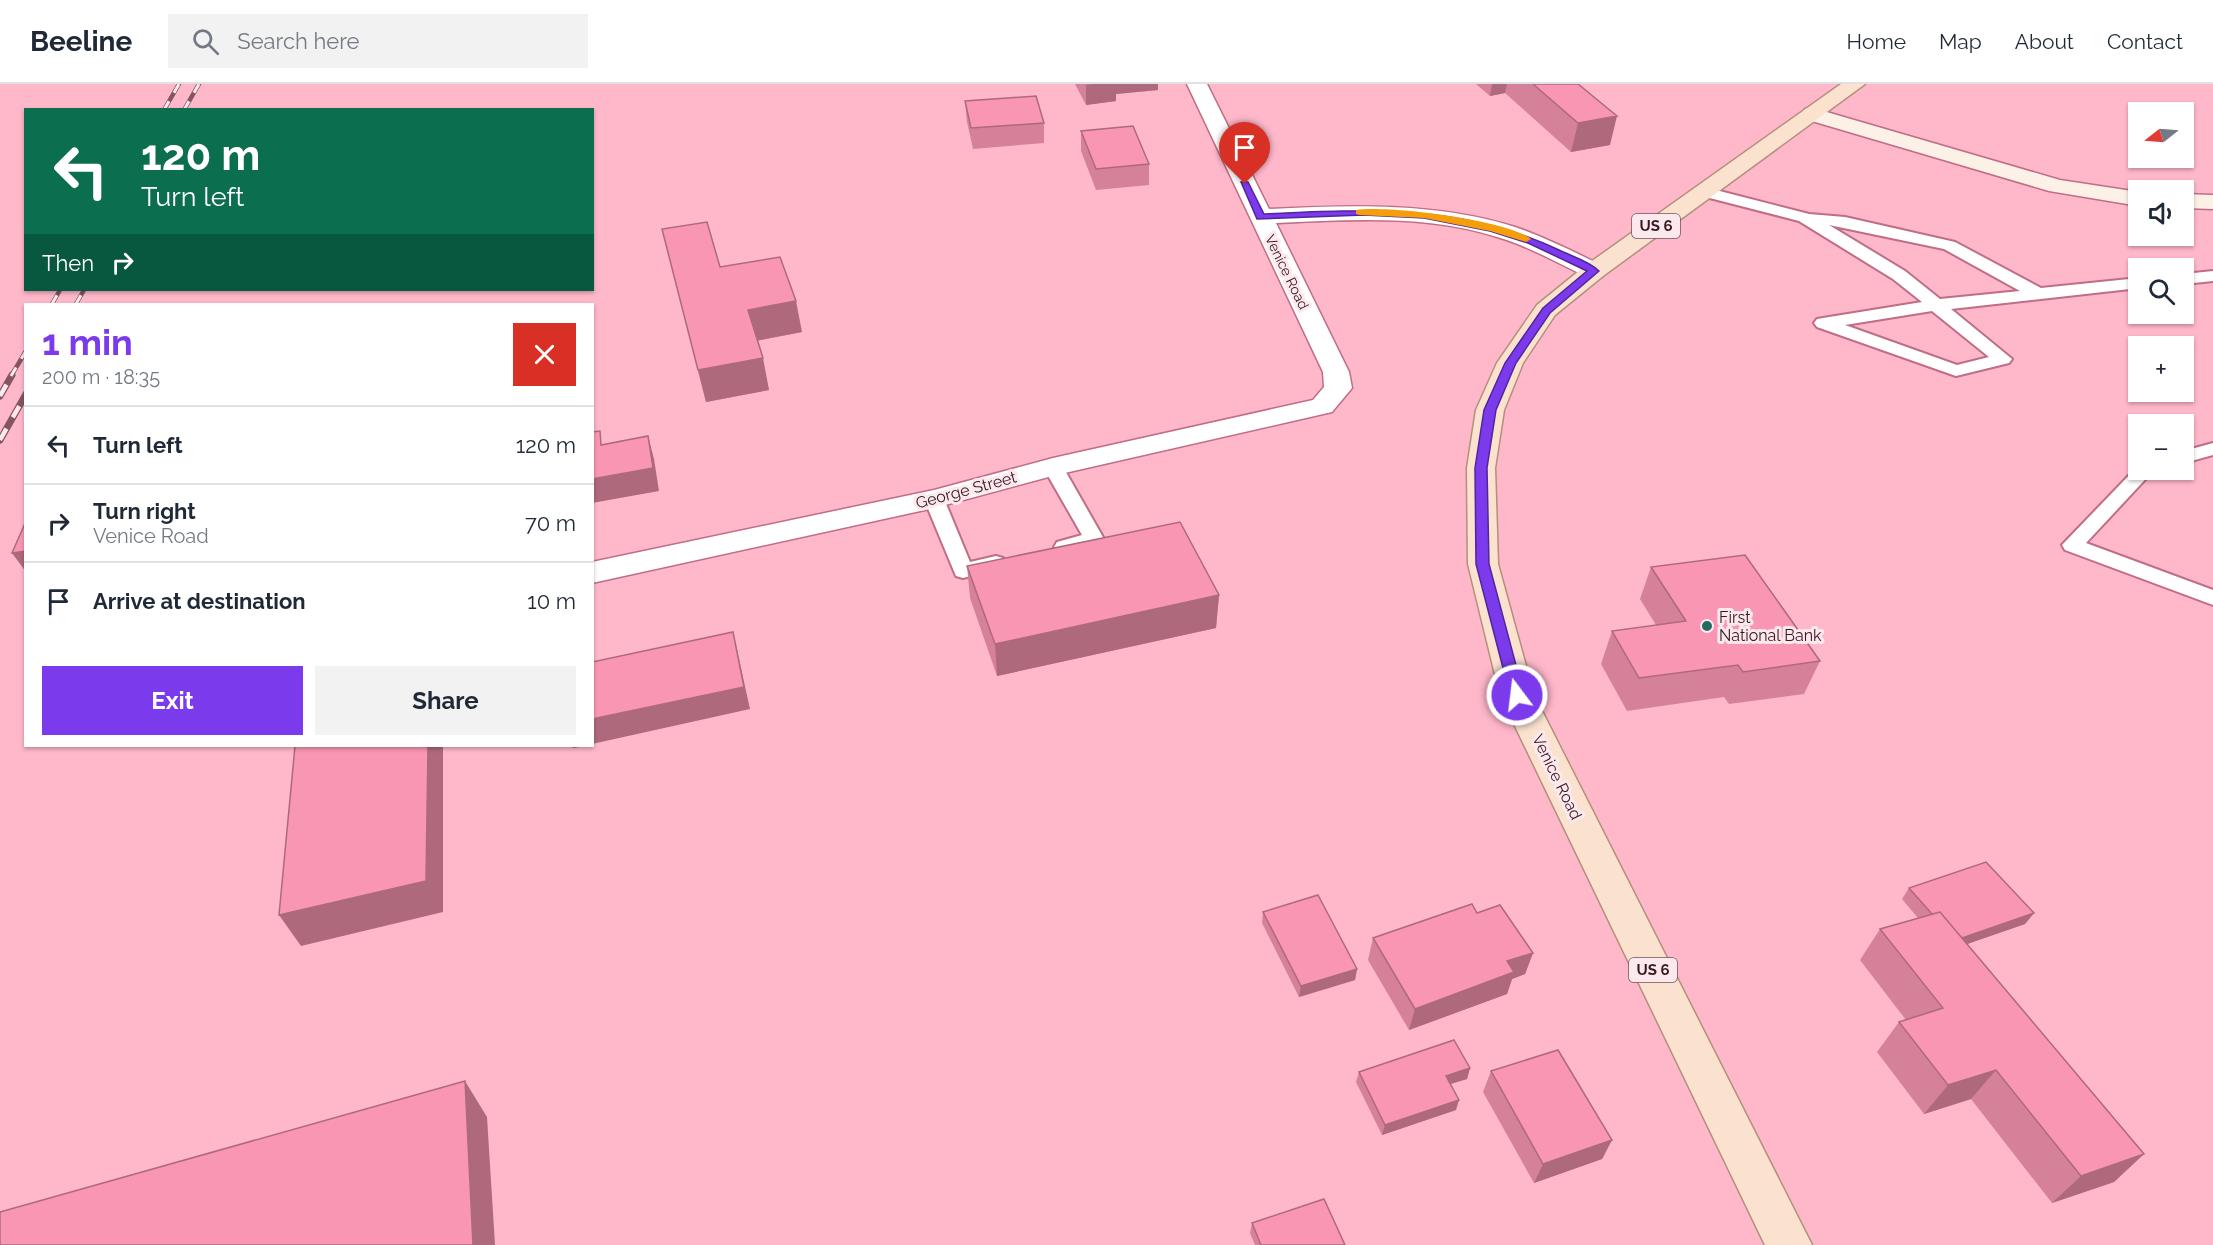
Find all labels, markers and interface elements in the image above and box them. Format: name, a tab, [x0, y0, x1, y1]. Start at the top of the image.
search box	[168, 14, 588, 68]
text: Beeline	[30, 25, 132, 58]
icon: search	[189, 25, 222, 58]
text: Search here	[237, 28, 359, 54]
text: Home	[1847, 29, 1906, 54]
text: Map	[1939, 29, 1982, 54]
text: About	[2015, 29, 2074, 54]
text: Contact	[2107, 29, 2183, 54]
north arrow	[2128, 102, 2194, 168]
map controls	[2128, 102, 2194, 480]
pin	[1219, 122, 1270, 184]
text: 120 m	[141, 131, 260, 180]
icon: arrive	[1228, 131, 1261, 164]
icon: left	[42, 132, 120, 210]
button: sound	[2128, 180, 2194, 246]
text: Turn left	[141, 181, 244, 212]
road number: US 6	[1632, 214, 1680, 238]
street label: Venice Road	[1262, 232, 1312, 312]
icon: right	[106, 246, 139, 279]
text: Then	[42, 250, 94, 276]
button: search	[2128, 258, 2194, 324]
text: 1 min	[42, 321, 133, 363]
button: close	[513, 323, 576, 386]
button: +	[2128, 336, 2194, 402]
text: 200 m · 18:35	[42, 365, 160, 389]
button: −	[2128, 414, 2194, 480]
icon: left	[42, 429, 75, 462]
text: Turn left	[93, 432, 183, 458]
text: 120 m	[516, 432, 576, 458]
street label: George Street	[914, 467, 1019, 513]
text: Turn right	[93, 498, 196, 524]
icon: right	[42, 507, 75, 540]
text: 70 m	[525, 510, 576, 536]
text: Venice Road	[93, 524, 209, 548]
icon: arrive	[42, 585, 75, 618]
text: Arrive at destination	[93, 588, 306, 614]
text: 10 m	[527, 588, 576, 614]
place label: First National Bank	[1719, 608, 1822, 645]
marker: First National Bank	[1700, 619, 1714, 633]
position arrow	[1485, 663, 1549, 727]
button: Exit	[42, 666, 303, 735]
button: Share	[315, 666, 576, 735]
street label: Venice Road	[1528, 731, 1586, 823]
road number: US 6	[1629, 958, 1677, 982]

